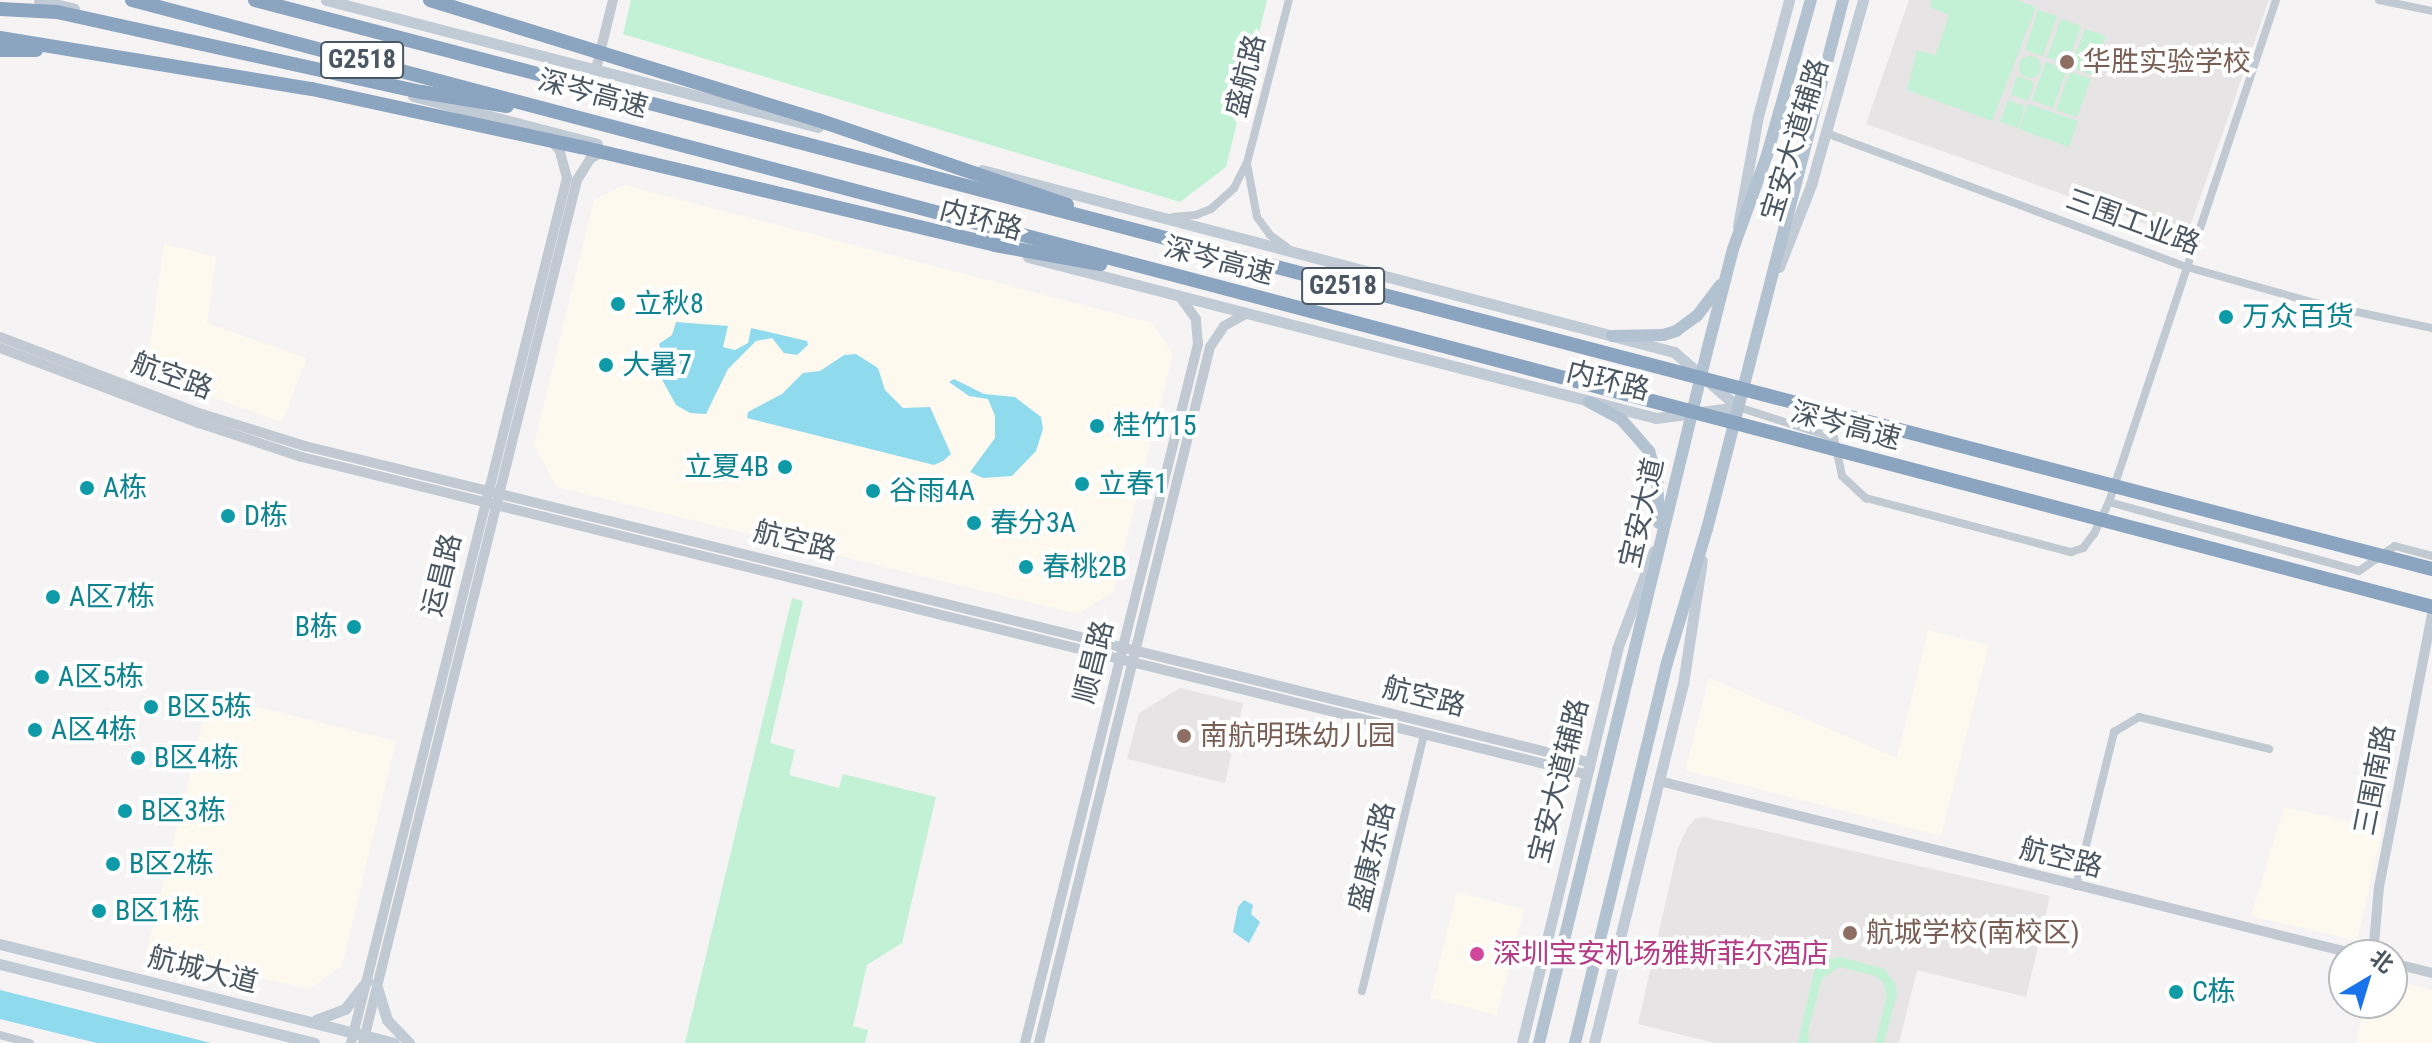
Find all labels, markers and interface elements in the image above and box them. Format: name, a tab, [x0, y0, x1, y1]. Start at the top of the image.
street label: 盛航路	[1220, 31, 1272, 121]
road number: G2518	[320, 38, 404, 82]
place label: 华胜实验学校	[2083, 45, 2251, 79]
marker: 华胜实验学校	[2058, 53, 2076, 71]
street label: 宝安大道辅路	[1754, 55, 1836, 225]
street label: 深岑高速	[535, 63, 651, 125]
street label: 三围工业路	[2061, 182, 2205, 262]
street label: 内环路	[936, 193, 1026, 247]
street label: 深岑高速	[1161, 230, 1277, 292]
road number: G2518	[1301, 264, 1385, 308]
place label: 立秋8	[634, 287, 704, 321]
marker: 立秋8	[609, 295, 627, 313]
place label: 万众百货	[2242, 300, 2354, 334]
marker: 万众百货	[2217, 308, 2235, 326]
street label: 航空路	[127, 346, 217, 406]
place label: 大暑7	[622, 348, 692, 382]
street label: 内环路	[1563, 355, 1653, 407]
marker: 大暑7	[597, 356, 615, 374]
street label: 深岑高速	[1788, 395, 1904, 457]
place label: 桂竹15	[1113, 409, 1197, 443]
marker: 桂竹15	[1088, 417, 1106, 435]
place label: 立夏4B	[684, 450, 769, 484]
street label: 宝安大道	[1613, 455, 1671, 571]
marker: 立夏4B	[776, 458, 794, 476]
place label: 立春1	[1098, 467, 1168, 501]
place label: A栋	[103, 471, 147, 505]
place label: 谷雨4A	[889, 474, 975, 508]
marker: 立春1	[1073, 475, 1091, 493]
marker: A栋	[78, 479, 96, 497]
marker: 谷雨4A	[864, 482, 882, 500]
place label: D栋	[244, 499, 288, 533]
place label: 春分3A	[990, 506, 1076, 540]
marker: D栋	[219, 507, 237, 525]
marker: 春分3A	[965, 514, 983, 532]
street label: 航空路	[750, 515, 840, 567]
street label: 运昌路	[416, 530, 468, 620]
place label: 春桃2B	[1042, 550, 1127, 584]
marker: 春桃2B	[1017, 558, 1035, 576]
place label: A区7栋	[69, 580, 155, 614]
marker: A区7栋	[44, 588, 62, 606]
place label: B栋	[295, 610, 338, 644]
street label: 顺昌路	[1068, 617, 1120, 707]
marker: B栋	[345, 618, 363, 636]
place label: A区5栋	[58, 660, 144, 694]
marker: A区5栋	[33, 668, 51, 686]
street label: 航空路	[1379, 671, 1469, 723]
place label: B区5栋	[167, 690, 252, 724]
street label: 宝安大道辅路	[1522, 695, 1596, 867]
marker: B区5栋	[142, 698, 160, 716]
place label: A区4栋	[51, 713, 137, 747]
place label: 南航明珠幼儿园	[1200, 719, 1396, 753]
marker: A区4栋	[26, 721, 44, 739]
street label: 三围南路	[2348, 722, 2402, 838]
marker: 南航明珠幼儿园	[1175, 727, 1193, 745]
place label: B区4栋	[154, 741, 239, 775]
marker: B区4栋	[129, 749, 147, 767]
place label: B区3栋	[141, 794, 226, 828]
street label: 盛康东路	[1342, 799, 1402, 915]
marker: B区3栋	[116, 802, 134, 820]
street label: 航空路	[2016, 832, 2106, 884]
place label: B区2栋	[129, 847, 214, 881]
marker: B区2栋	[104, 855, 122, 873]
place label: B区1栋	[115, 894, 200, 928]
marker: B区1栋	[90, 902, 108, 920]
place label: 航城学校(南校区)	[1866, 916, 2080, 950]
marker: 航城学校(南校区)	[1841, 924, 1859, 942]
place label: 深圳宝安机场雅斯菲尔酒店	[1493, 937, 1829, 971]
north arrow	[2328, 939, 2408, 1019]
street label: 航城大道	[145, 940, 261, 1000]
marker: 深圳宝安机场雅斯菲尔酒店	[1468, 945, 1486, 963]
text: 北	[2365, 945, 2398, 978]
place label: C栋	[2192, 975, 2236, 1009]
marker: C栋	[2167, 983, 2185, 1001]

